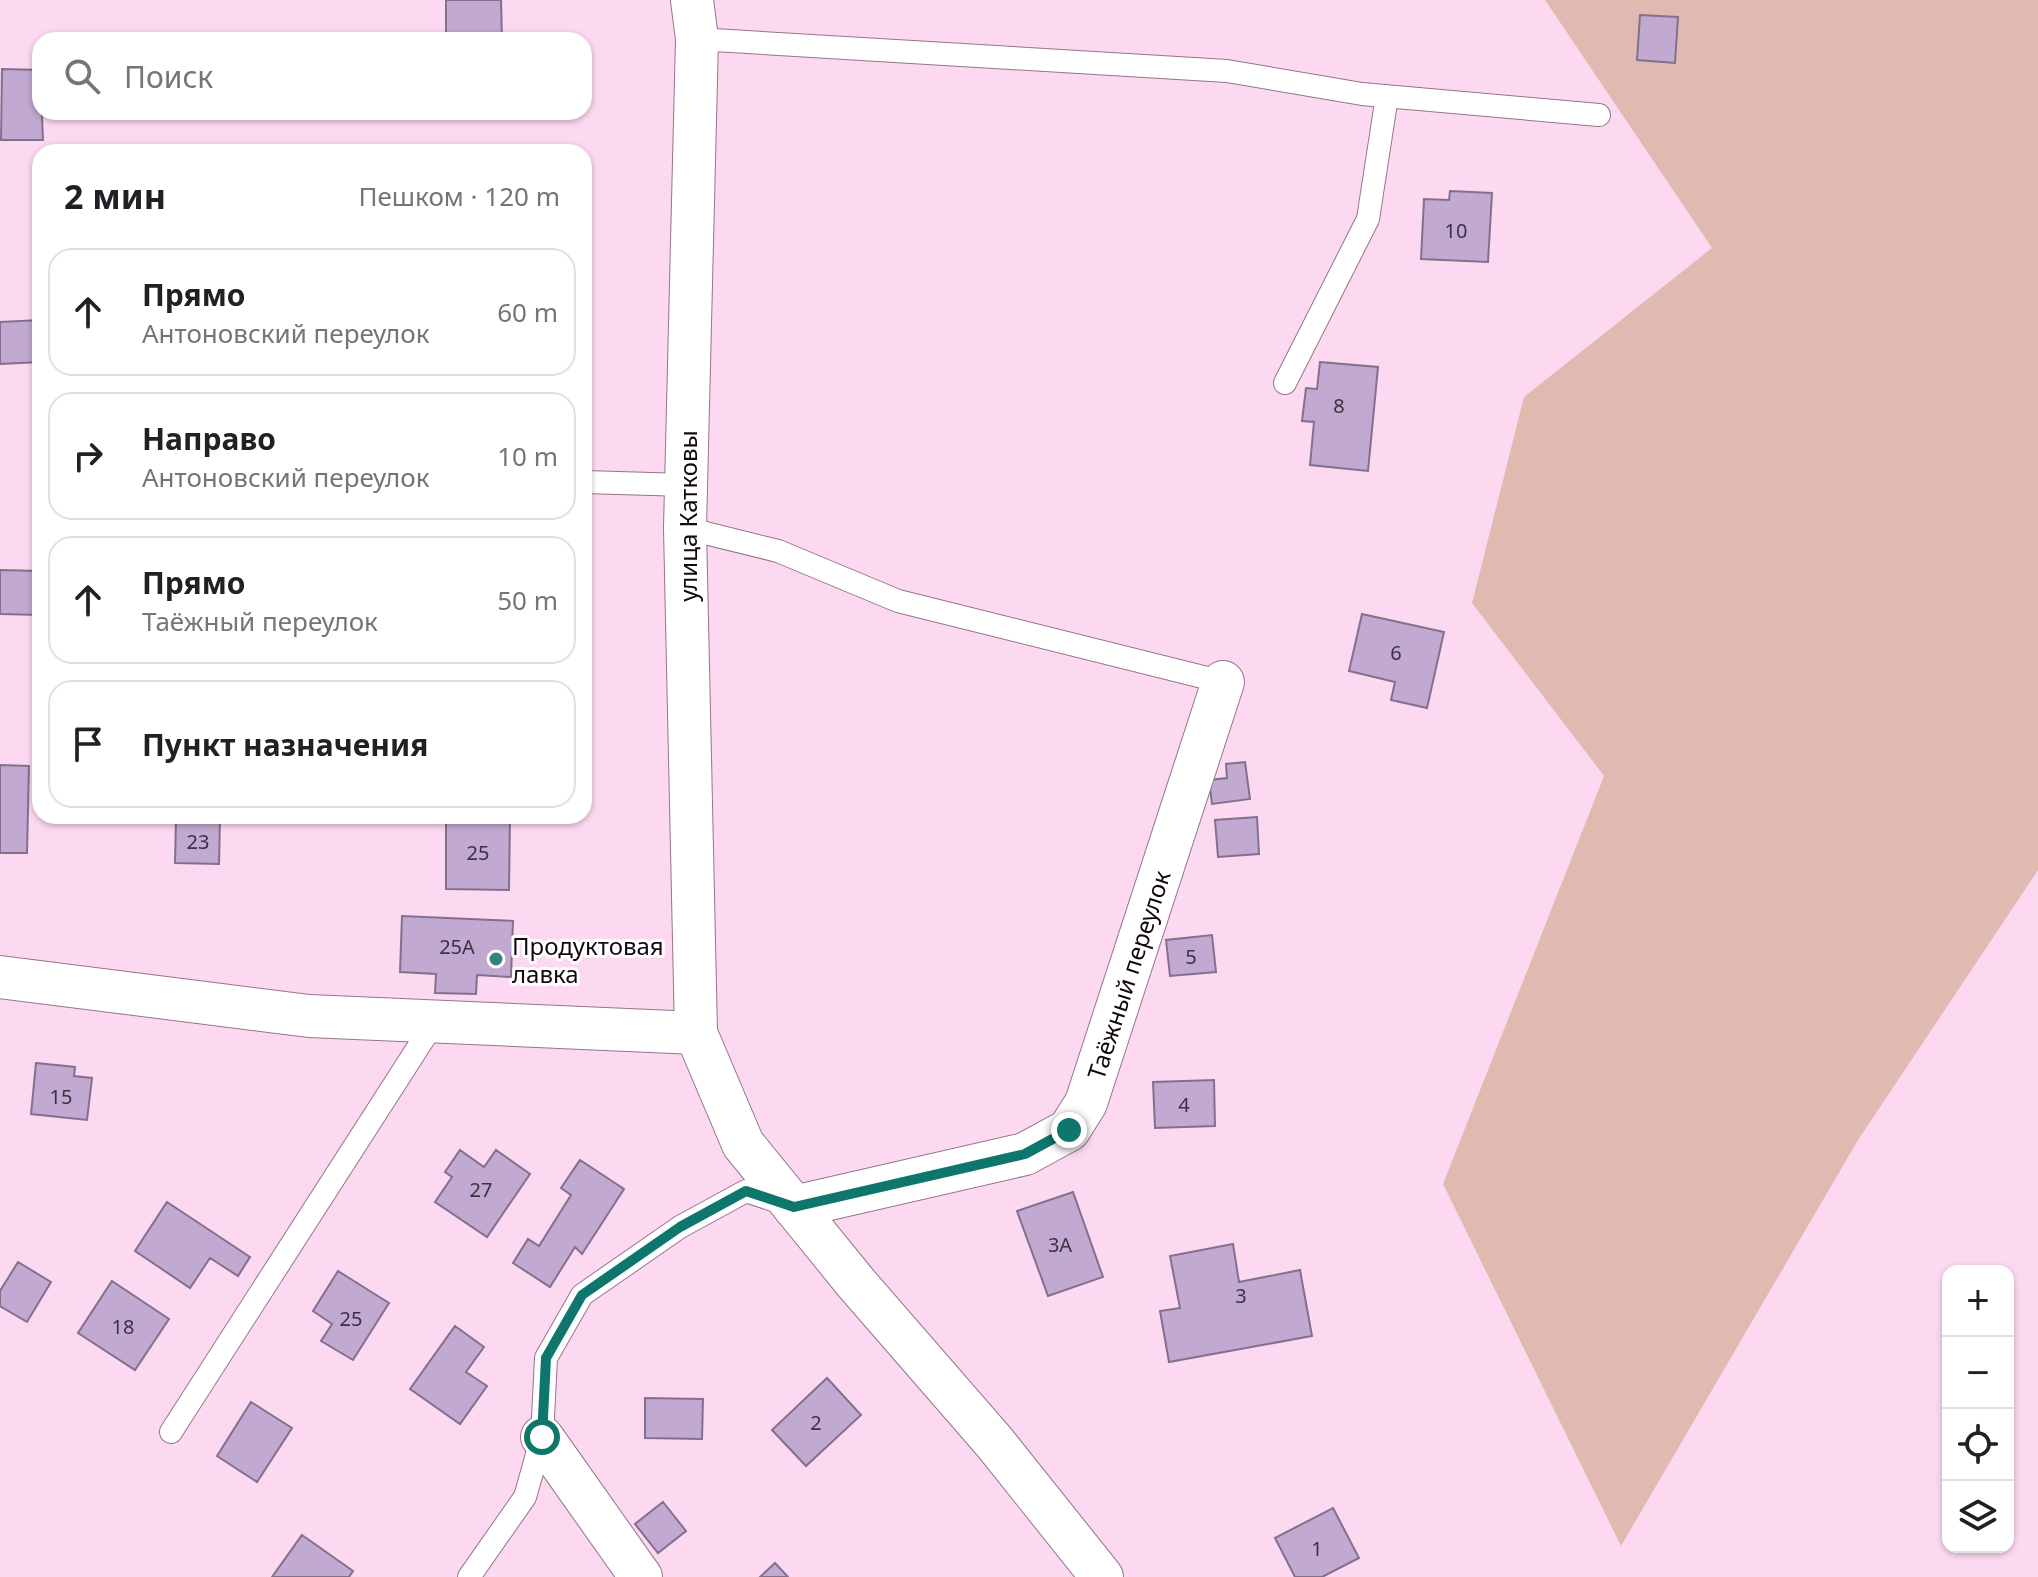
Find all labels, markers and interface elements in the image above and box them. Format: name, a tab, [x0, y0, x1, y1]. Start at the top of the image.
search box	[32, 32, 592, 120]
icon: search	[60, 54, 104, 98]
text: Поиск	[124, 56, 213, 97]
text: 2 мин	[64, 173, 166, 219]
text: Пешком · 120 m	[358, 178, 560, 214]
house number: 10	[1445, 217, 1467, 244]
text: Прямо	[142, 274, 246, 315]
icon: ahead	[66, 290, 110, 334]
text: 60 m	[497, 294, 558, 330]
text: Антоновский переулок	[142, 315, 429, 351]
house number: 8	[1333, 392, 1345, 419]
text: Направо	[142, 418, 276, 459]
street label: улица Катковы	[671, 430, 704, 602]
icon: right	[66, 434, 110, 478]
text: 10 m	[497, 438, 558, 474]
text: Антоновский переулок	[142, 459, 429, 495]
text: Прямо	[142, 562, 246, 603]
icon: ahead	[66, 578, 110, 622]
text: 50 m	[497, 582, 558, 618]
text: Таёжный переулок	[142, 603, 378, 639]
house number: 6	[1390, 639, 1402, 666]
icon: arrive	[66, 722, 110, 766]
text: Пункт назначения	[142, 724, 428, 765]
house number: 23	[187, 828, 209, 855]
house number: 25	[467, 839, 489, 866]
street label: Таёжный переулок	[1078, 866, 1177, 1083]
place label: Продуктовая лавка	[512, 929, 664, 990]
house number: 25А	[439, 933, 475, 960]
house number: 5	[1185, 943, 1197, 970]
marker: Продуктовая лавка	[487, 950, 505, 968]
house number: 15	[50, 1083, 72, 1110]
house number: 4	[1178, 1091, 1190, 1118]
route end	[1051, 1112, 1087, 1148]
house number: 27	[470, 1176, 492, 1203]
house number: 3А	[1048, 1231, 1072, 1258]
map controls	[1942, 1265, 2014, 1553]
button: +	[1942, 1265, 2014, 1337]
house number: 3	[1235, 1282, 1247, 1309]
house number: 25	[340, 1305, 362, 1332]
house number: 18	[112, 1313, 134, 1340]
button: −	[1942, 1337, 2014, 1409]
house number: 2	[810, 1409, 822, 1436]
button: locate	[1942, 1409, 2014, 1481]
route start	[524, 1419, 560, 1455]
button: layers	[1942, 1481, 2014, 1553]
house number: 1	[1311, 1535, 1323, 1562]

